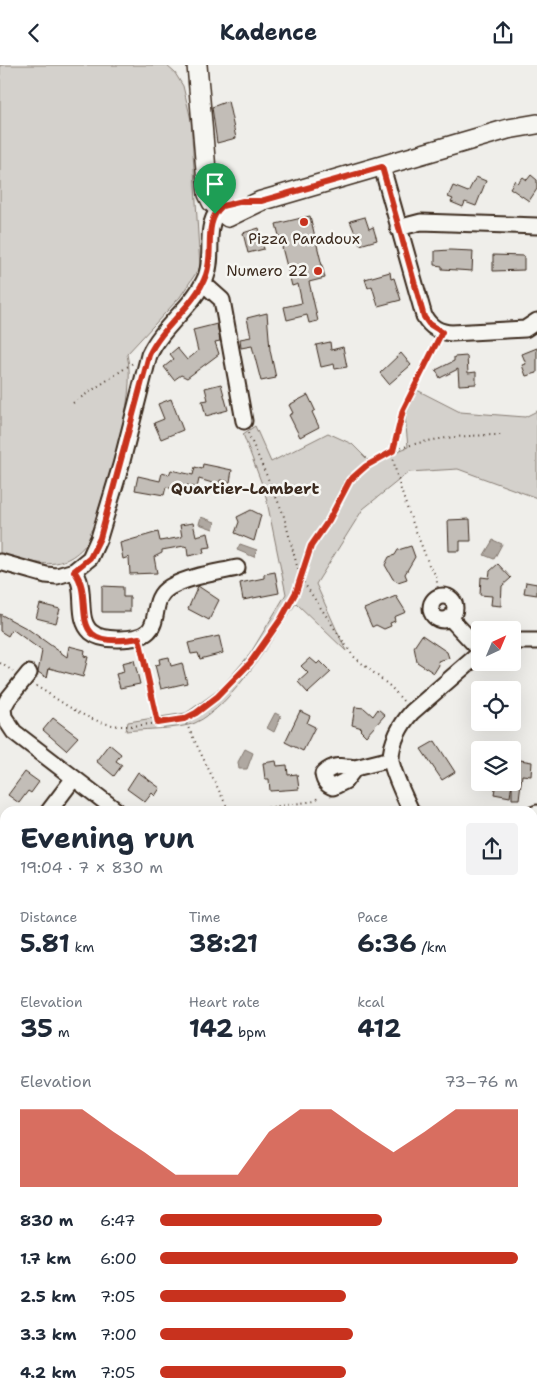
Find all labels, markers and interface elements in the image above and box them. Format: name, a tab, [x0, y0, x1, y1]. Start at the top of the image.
text: Kadence	[220, 18, 317, 47]
icon: back	[20, 19, 48, 47]
icon: share	[489, 19, 517, 47]
pin	[194, 163, 236, 214]
icon: arrive	[201, 170, 229, 198]
marker: Pizza Paradoux	[298, 216, 310, 228]
place label: Pizza Paradoux	[248, 229, 360, 249]
place label: Numero 22	[226, 261, 308, 281]
marker: Numero 22	[312, 265, 324, 277]
district label: Quartier-Lambert	[171, 478, 319, 499]
north arrow	[471, 621, 521, 671]
map controls	[471, 621, 521, 791]
button: locate	[471, 681, 521, 731]
button: layers	[471, 741, 521, 791]
text: Evening run	[20, 819, 195, 857]
button: share	[466, 823, 518, 875]
text: 19:04 · 7 × 830 m	[20, 857, 163, 878]
text: Distance	[20, 908, 77, 926]
text: Time	[189, 908, 221, 926]
text: Pace	[357, 908, 388, 926]
text: 5.81	[20, 926, 70, 960]
text: 38:21	[189, 926, 258, 960]
text: 6:36	[357, 926, 417, 960]
text: km	[70, 938, 94, 956]
text: /km	[417, 938, 447, 956]
text: Elevation	[20, 993, 83, 1011]
text: Heart rate	[189, 993, 260, 1011]
text: kcal	[357, 993, 385, 1011]
text: 35	[20, 1011, 53, 1045]
text: 142	[189, 1011, 233, 1045]
text: 412	[357, 1011, 401, 1045]
text: m	[53, 1023, 70, 1041]
text: bpm	[233, 1023, 266, 1041]
text: Elevation	[20, 1071, 92, 1092]
text: 73–76 m	[445, 1071, 518, 1092]
text: 830 m	[20, 1210, 73, 1231]
text: 6:47	[100, 1210, 135, 1231]
text: 1.7 km	[20, 1248, 71, 1269]
text: 6:00	[100, 1248, 137, 1269]
text: 2.5 km	[20, 1286, 76, 1307]
text: 7:05	[100, 1286, 135, 1307]
text: 3.3 km	[20, 1324, 77, 1345]
text: 7:00	[100, 1324, 137, 1345]
text: 4.2 km	[20, 1362, 76, 1383]
text: 7:05	[100, 1362, 135, 1383]

